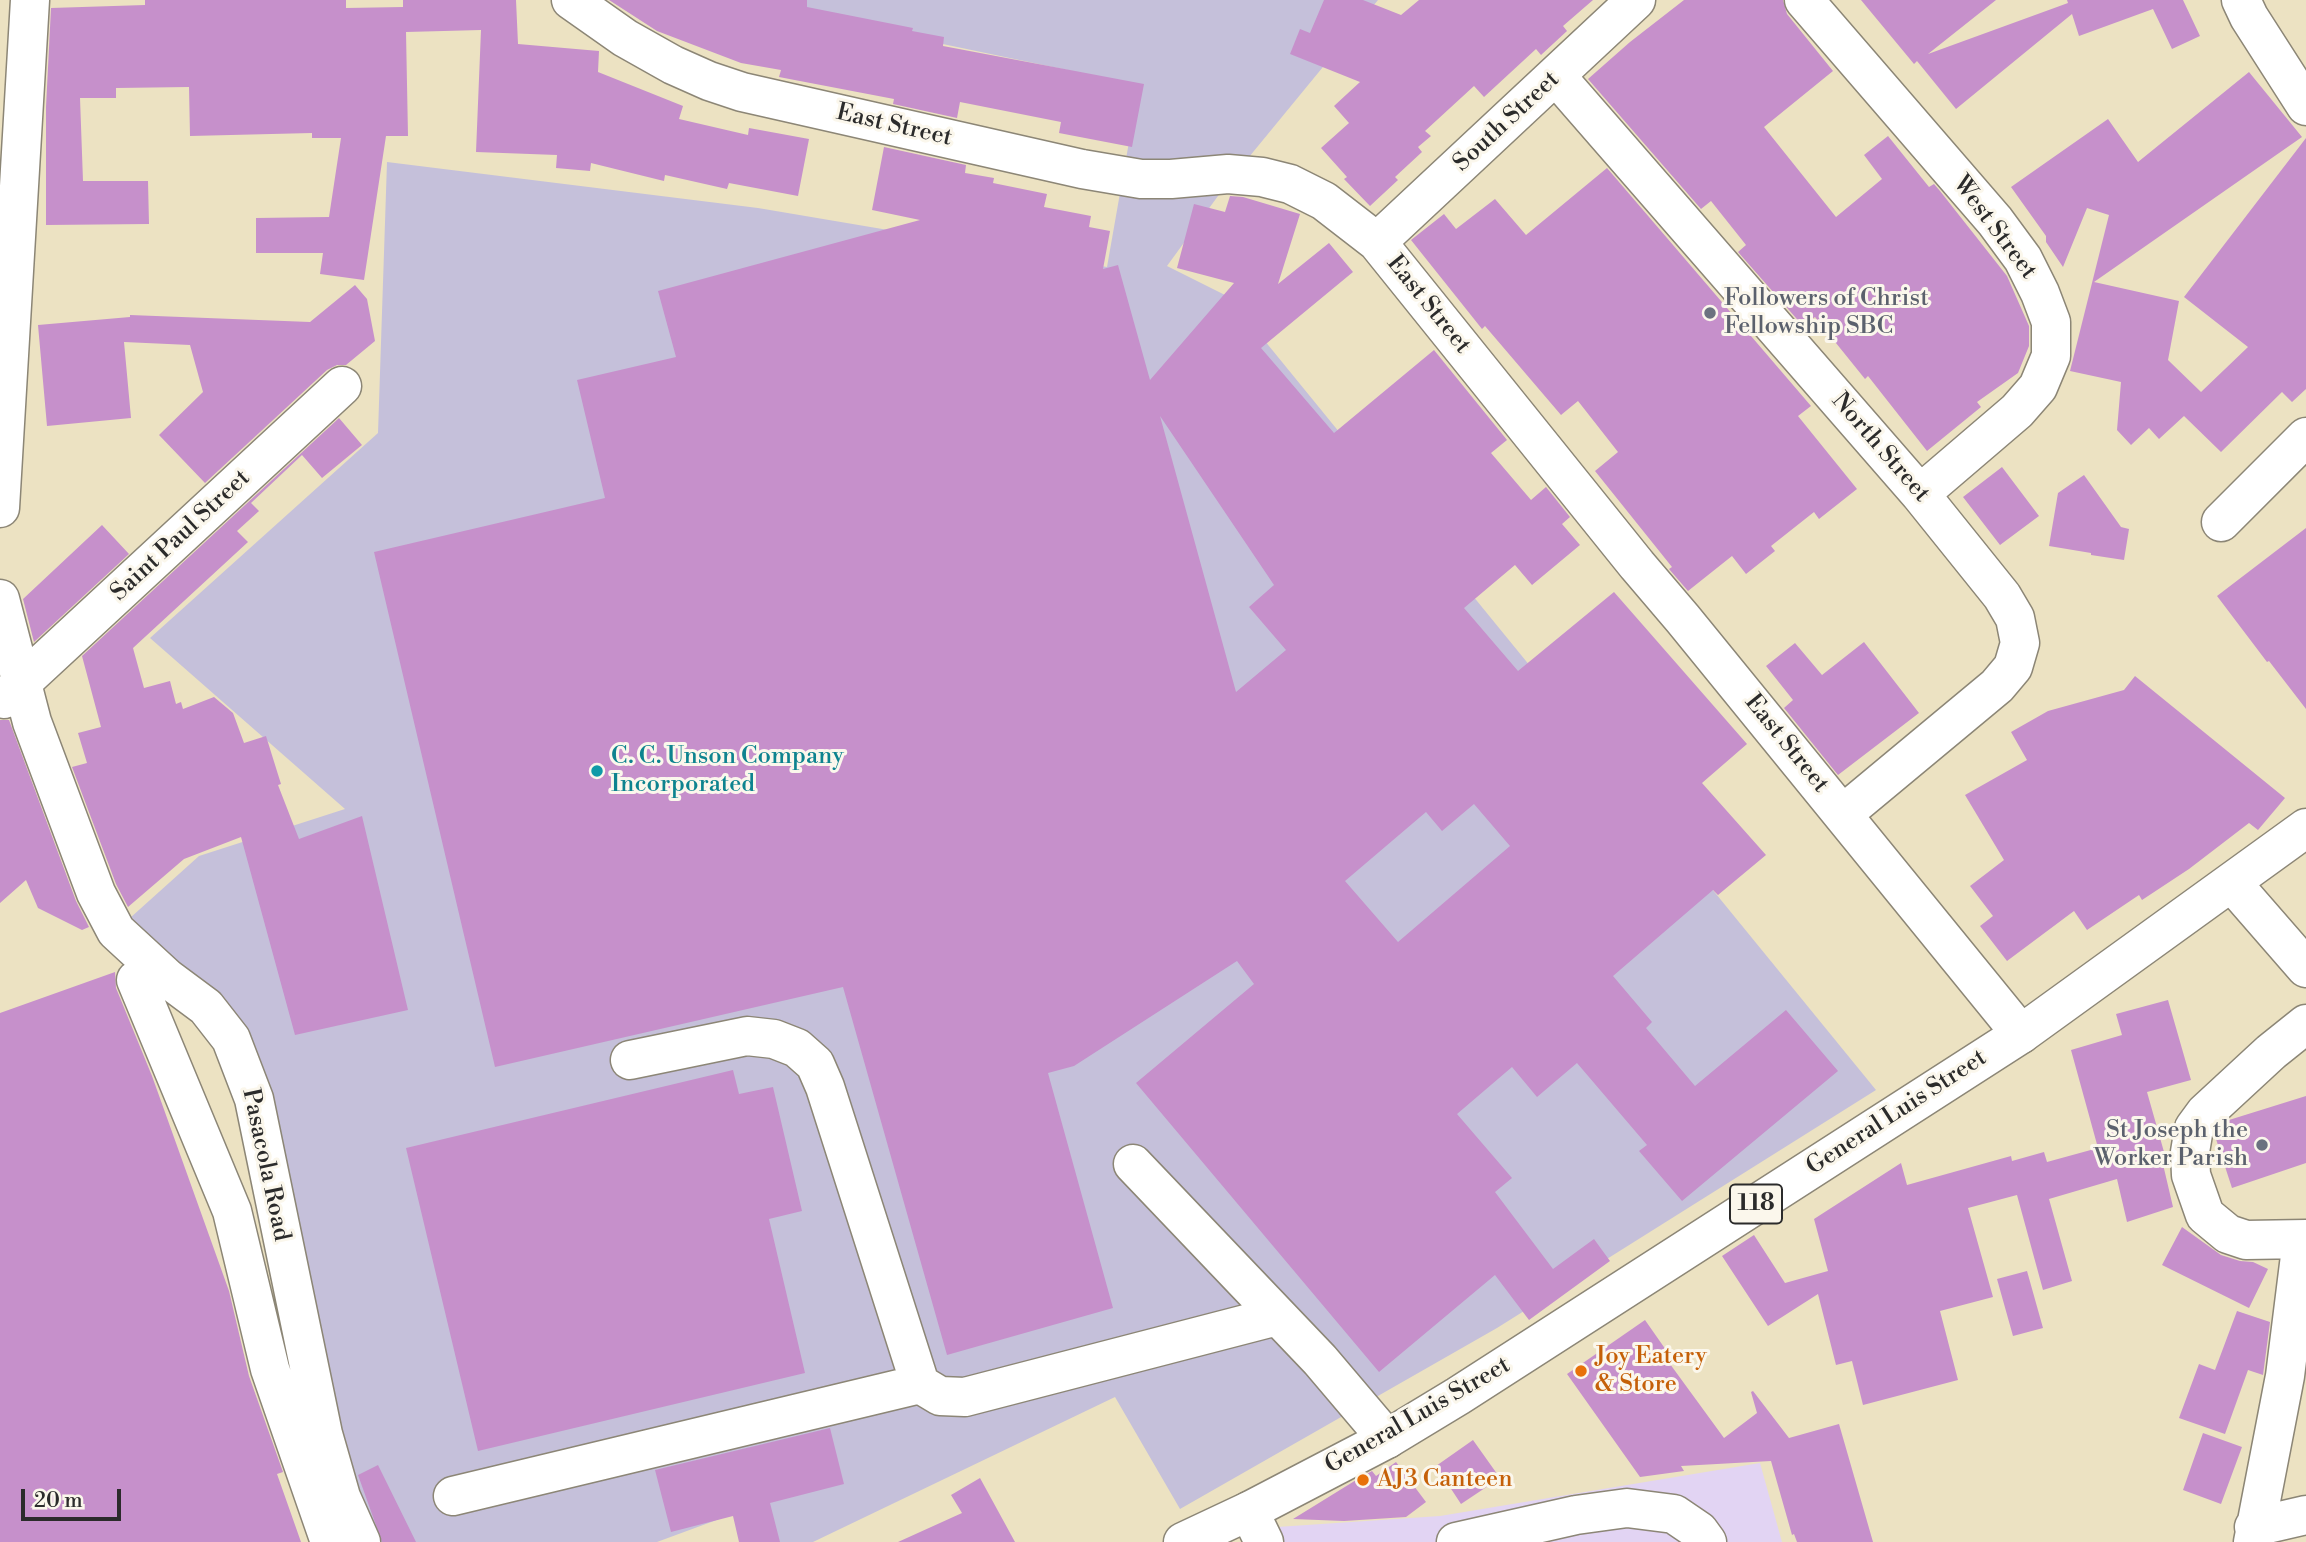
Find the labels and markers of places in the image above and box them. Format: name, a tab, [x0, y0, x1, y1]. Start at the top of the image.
place label: Followers of Christ Fellowship SBC	[1724, 285, 1929, 341]
marker: Followers of Christ Fellowship SBC	[1702, 305, 1718, 321]
place label: C. C. Unson Company Incorporated	[611, 743, 844, 799]
marker: C. C. Unson Company Incorporated	[589, 763, 605, 779]
place label: St Joseph the Worker Parish	[2094, 1117, 2248, 1173]
marker: St Joseph the Worker Parish	[2254, 1137, 2270, 1153]
place label: Joy Eatery & Store	[1595, 1343, 1707, 1399]
marker: Joy Eatery & Store	[1573, 1363, 1589, 1379]
place label: AJ3 Canteen	[1377, 1466, 1512, 1494]
marker: AJ3 Canteen	[1355, 1472, 1371, 1488]

